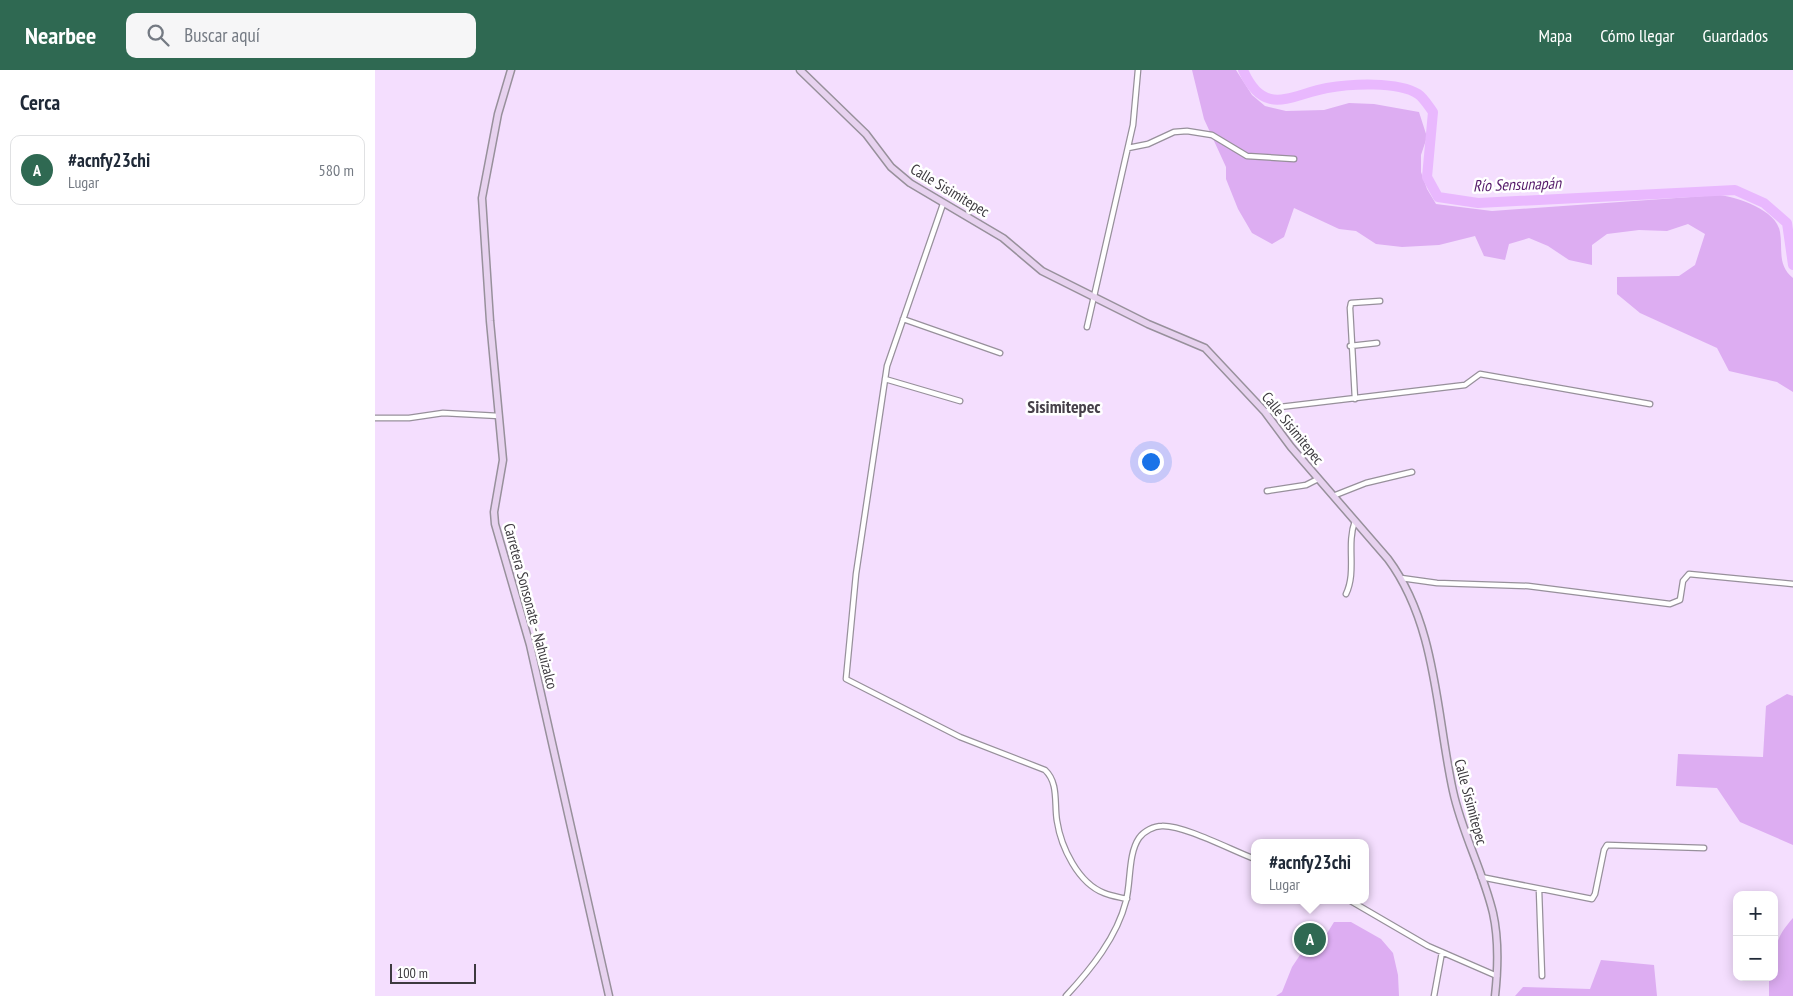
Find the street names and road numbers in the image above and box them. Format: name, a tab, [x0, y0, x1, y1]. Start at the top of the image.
street label: Calle Sisimitepec	[907, 159, 993, 221]
street label: Calle Sisimitepec	[1258, 388, 1329, 469]
street label: Carretera Sonsonate - Nahuizalco	[500, 521, 562, 691]
street label: Calle Sisimitepec	[1450, 757, 1492, 848]

